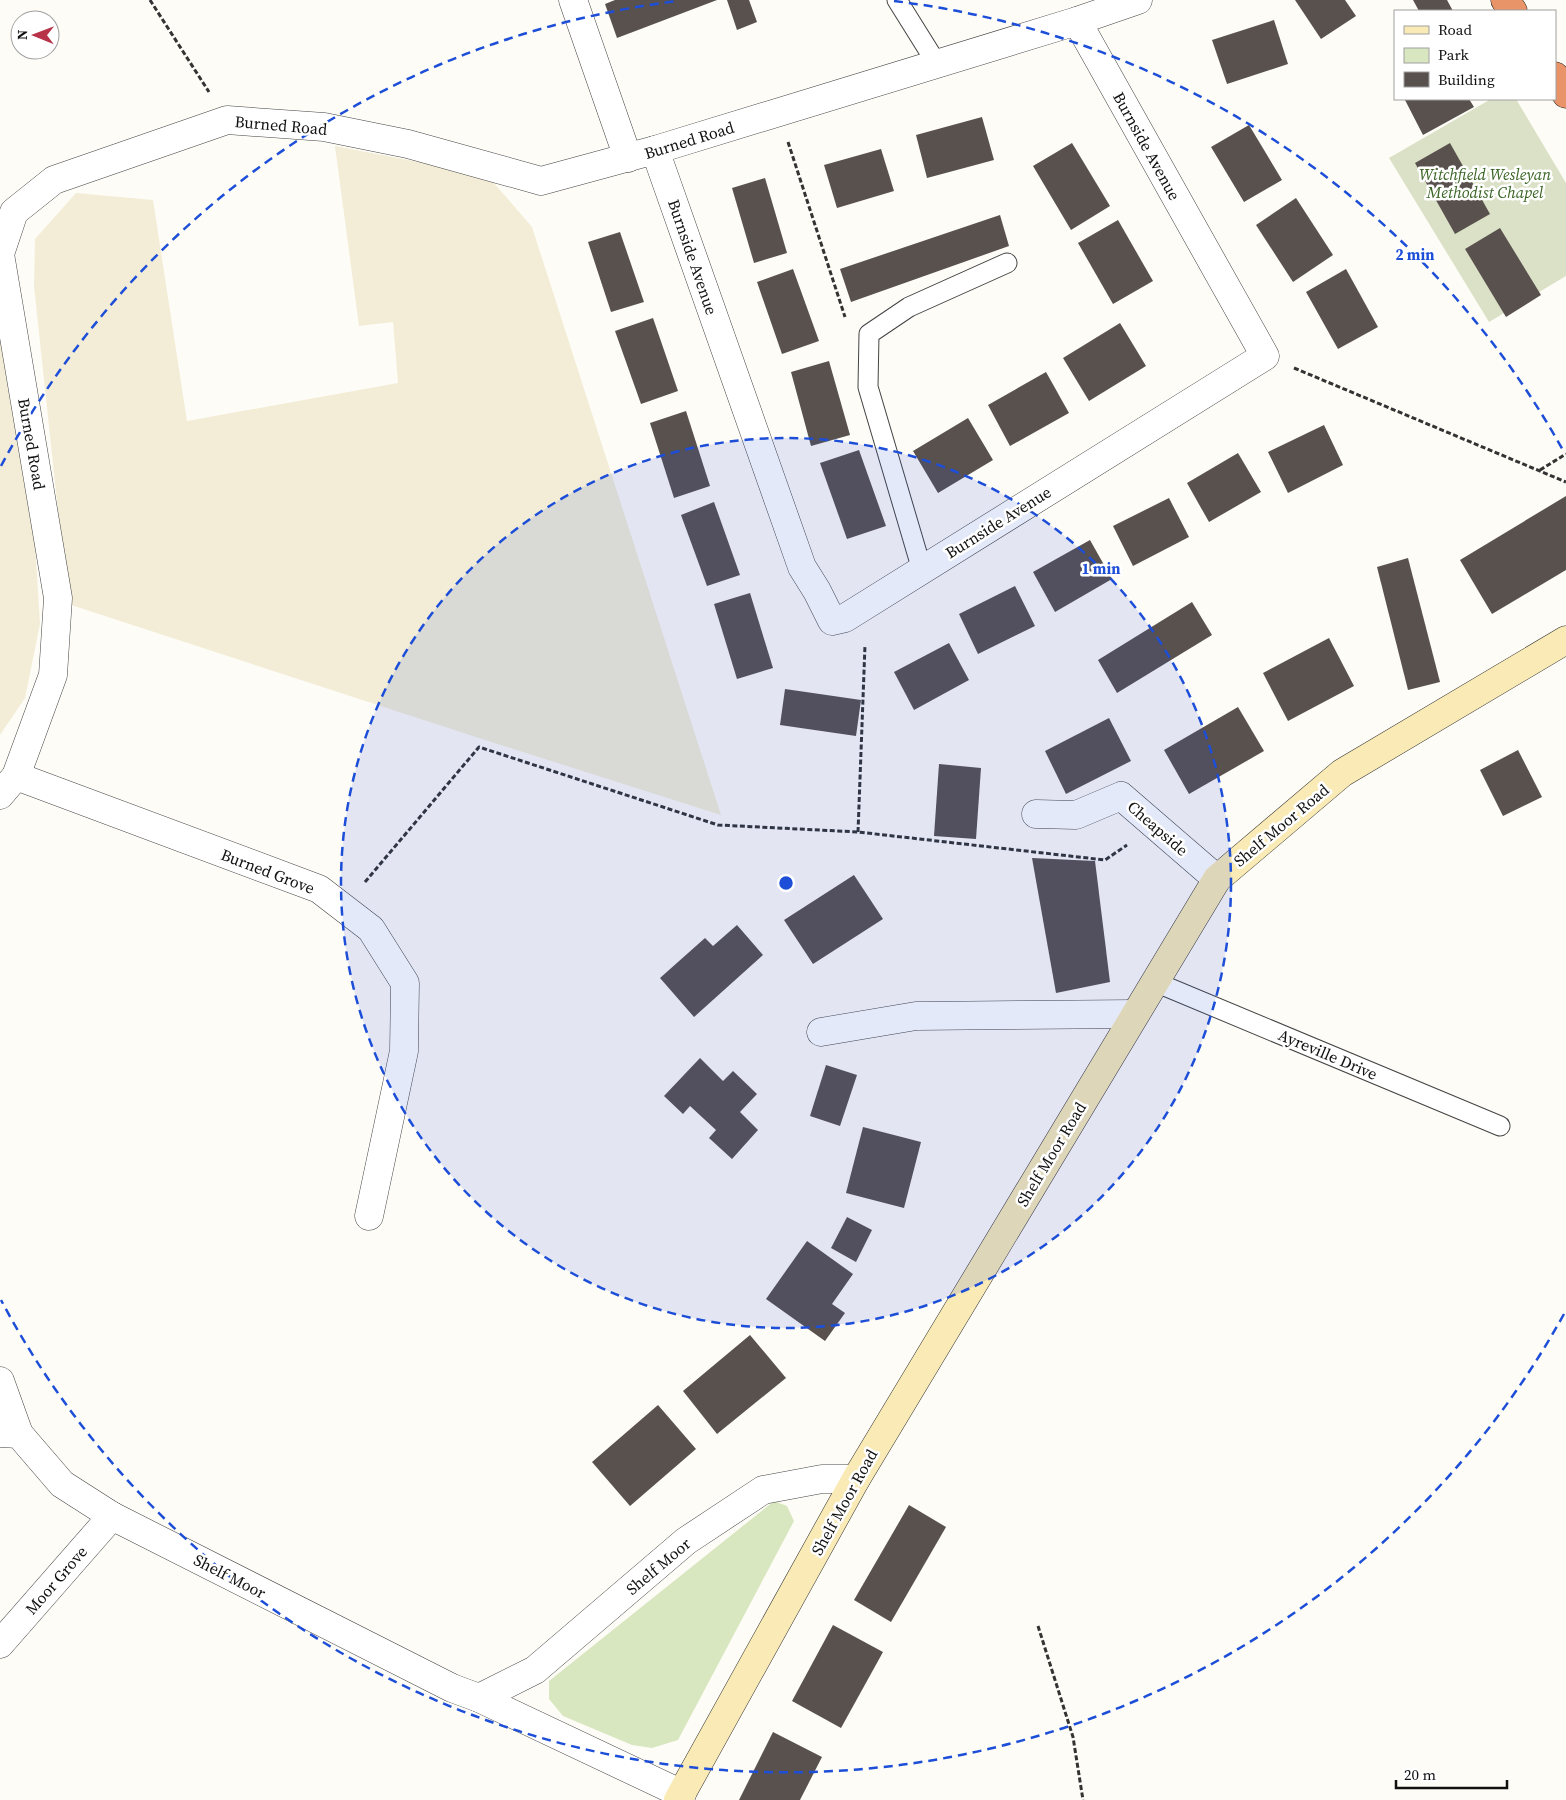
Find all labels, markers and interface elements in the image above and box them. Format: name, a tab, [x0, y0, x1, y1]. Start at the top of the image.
north arrow	[10, 10, 60, 60]
legend	[1394, 10, 1556, 100]
text: Road	[1438, 19, 1472, 40]
text: N	[12, 29, 32, 40]
text: Park	[1438, 44, 1470, 65]
text: Building	[1438, 69, 1495, 90]
street label: Burnside Avenue	[1108, 88, 1186, 204]
street label: Burned Road	[234, 110, 328, 140]
street label: Burned Road	[641, 116, 737, 164]
park label: Witchfield Wesleyan Methodist Chapel	[1419, 163, 1551, 203]
street label: Burnside Avenue	[663, 196, 723, 318]
text: 2 min	[1396, 244, 1434, 265]
street label: Burned Road	[13, 396, 51, 492]
street label: Burnside Avenue	[941, 481, 1055, 563]
text: 1 min	[1082, 558, 1120, 579]
street label: Shelf Moor Road	[1229, 779, 1333, 871]
street label: Cheapside	[1123, 795, 1193, 861]
street label: Burned Grove	[218, 843, 318, 899]
centre of rings	[777, 874, 795, 892]
street label: Ayreville Drive	[1275, 1023, 1381, 1085]
street label: Shelf Moor Road	[1011, 1098, 1091, 1210]
street label: Shelf Moor Road	[806, 1445, 882, 1559]
street label: Shelf Moor	[621, 1532, 695, 1600]
street label: Moor Grove	[20, 1541, 92, 1619]
street label: Shelf Moor	[190, 1548, 270, 1604]
scale bar	[1396, 1758, 1507, 1790]
text: 20 m	[1404, 1764, 1436, 1785]

